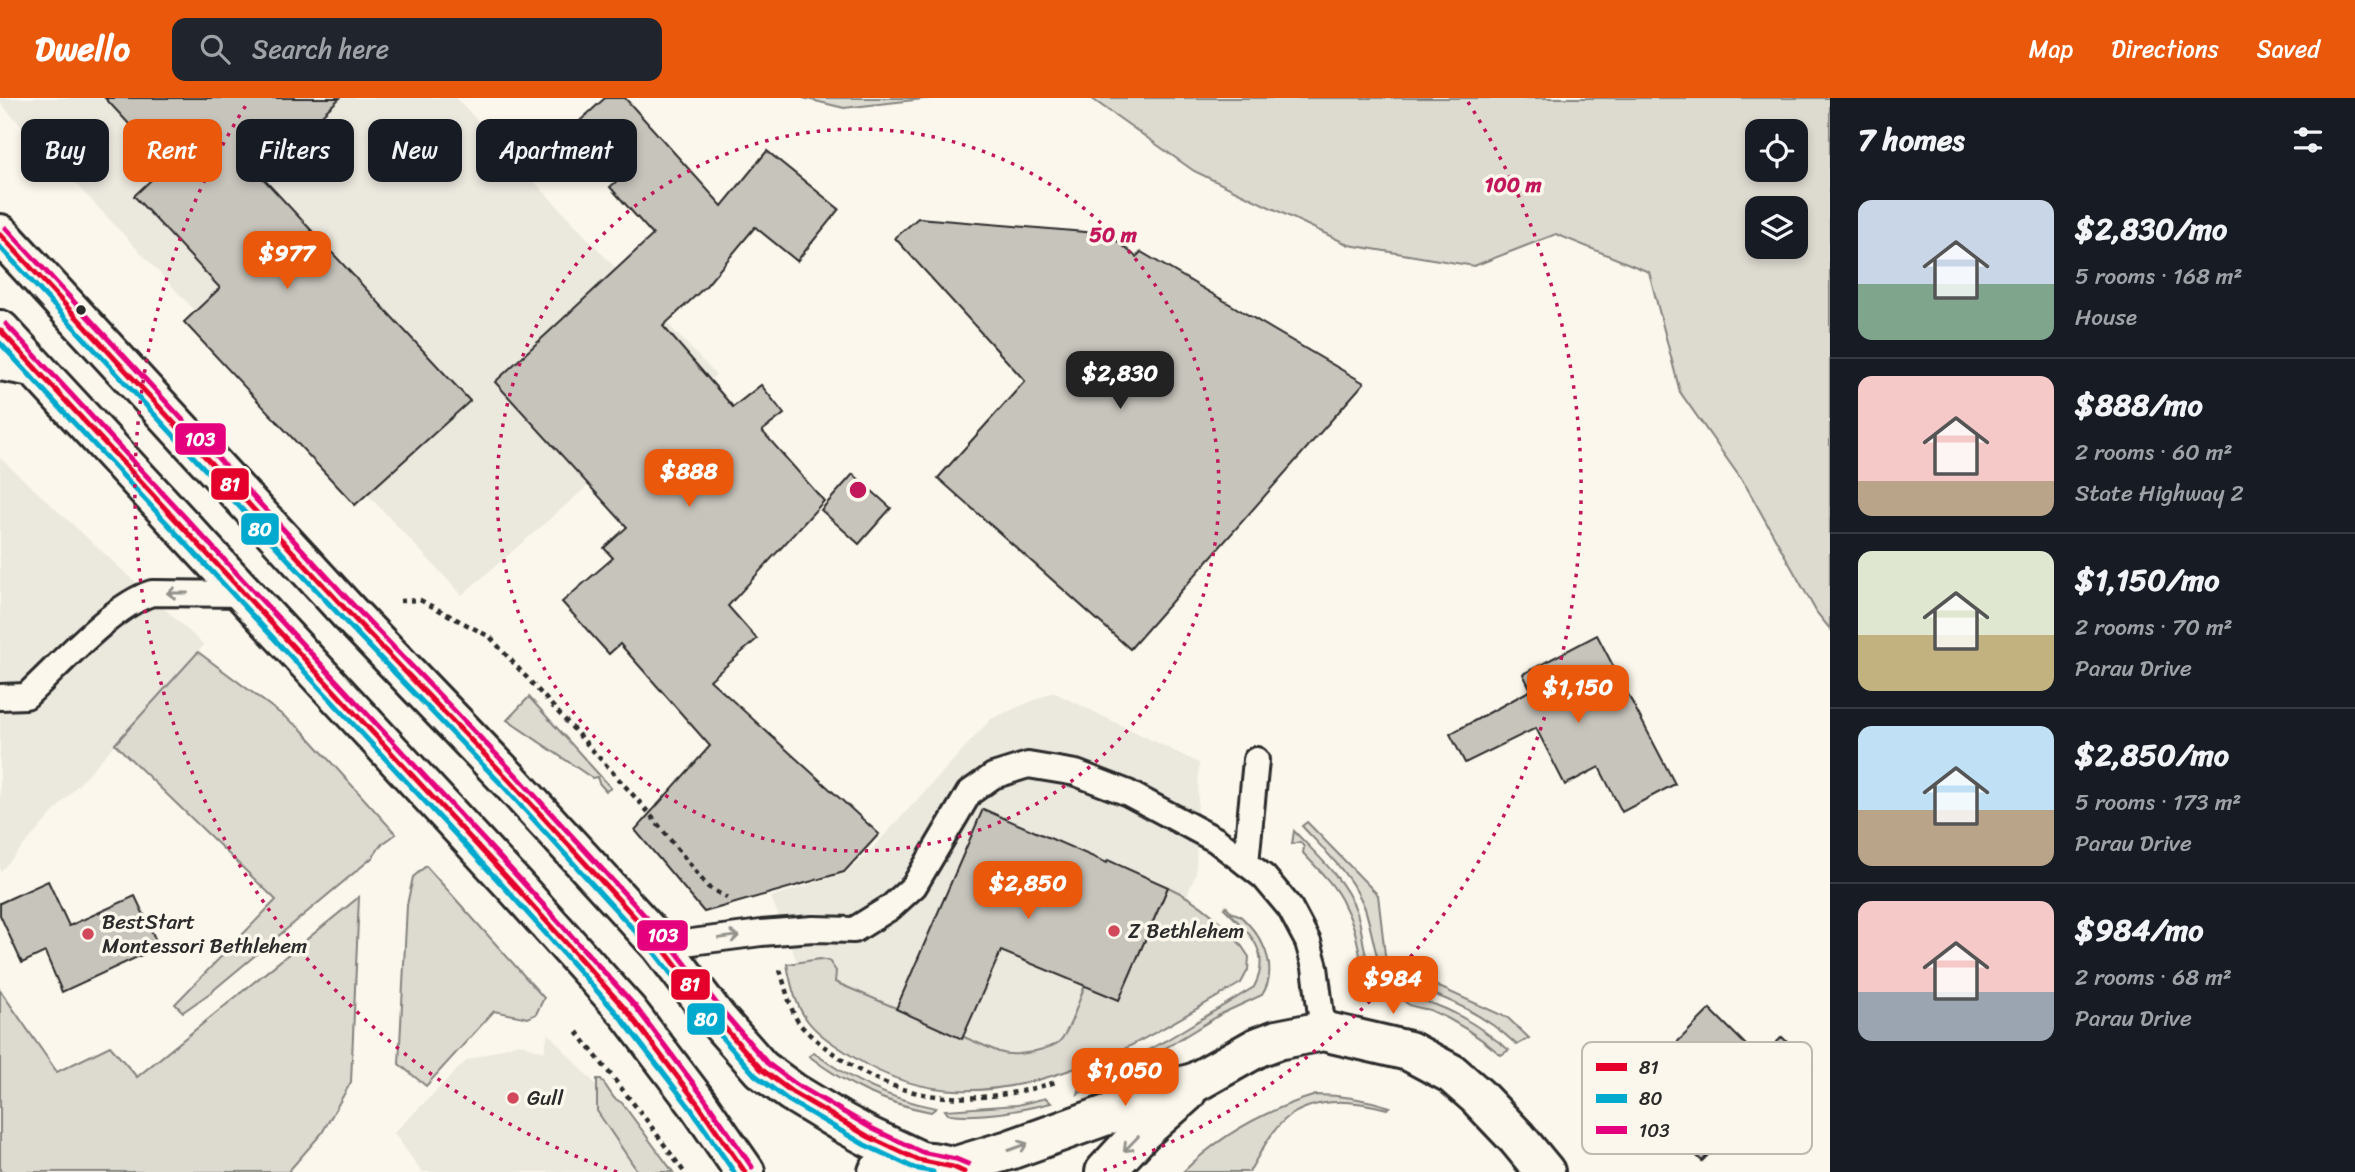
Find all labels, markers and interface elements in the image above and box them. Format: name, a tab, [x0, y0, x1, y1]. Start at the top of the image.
search box	[172, 18, 662, 81]
text: Dwello	[35, 20, 130, 78]
text: Search here	[252, 26, 389, 72]
text: Map	[2029, 28, 2073, 70]
text: Directions	[2111, 28, 2219, 70]
text: Saved	[2257, 28, 2320, 70]
icon: search	[196, 30, 234, 68]
text: 7 homes	[1858, 113, 1965, 167]
chip: Buy	[21, 119, 109, 182]
chip: Rent	[123, 119, 222, 182]
chip: Filters	[236, 119, 354, 182]
chip: New	[368, 119, 462, 182]
chip: Apartment	[476, 119, 637, 182]
map controls	[1745, 119, 1808, 259]
button: locate	[1745, 119, 1808, 182]
icon: filters	[2289, 121, 2327, 159]
text: 100 m	[1484, 166, 1542, 204]
button: layers	[1745, 196, 1808, 259]
text: $2,830/mo	[2075, 202, 2227, 256]
text: 50 m	[1089, 216, 1138, 254]
icon: home	[1914, 228, 1998, 312]
pin: $977	[246, 232, 328, 291]
text: $977	[259, 233, 315, 274]
text: 5 rooms · 168 m²	[2075, 256, 2243, 297]
text: House	[2075, 297, 2137, 338]
unlabelled marker	[74, 303, 88, 317]
pin: $2,830	[1063, 352, 1177, 411]
text: $2,830	[1082, 353, 1158, 394]
text: $888/mo	[2075, 378, 2203, 432]
icon: home	[1914, 404, 1998, 488]
line badge: 103	[174, 422, 227, 456]
text: 103	[185, 423, 216, 456]
text: 2 rooms · 60 m²	[2075, 432, 2233, 473]
pin: $888	[648, 450, 730, 509]
text: $888	[660, 451, 718, 492]
line badge: 81	[210, 467, 250, 501]
text: 81	[219, 468, 240, 501]
text: State Highway 2	[2075, 473, 2244, 514]
centre of rings	[846, 478, 870, 502]
line badge: 80	[240, 512, 280, 546]
text: 80	[247, 513, 272, 546]
text: $1,150/mo	[2075, 553, 2219, 607]
icon: home	[1914, 579, 1998, 663]
one-way arrow	[165, 587, 188, 600]
text: 2 rooms · 70 m²	[2075, 607, 2233, 648]
text: Parau Drive	[2075, 648, 2192, 689]
pin: $1,150	[1521, 666, 1635, 725]
text: $1,150	[1543, 667, 1613, 708]
text: $2,850/mo	[2075, 728, 2229, 782]
icon: home	[1914, 754, 1998, 838]
text: 5 rooms · 173 m²	[2075, 782, 2241, 823]
text: Parau Drive	[2075, 823, 2192, 864]
pin: $2,850	[971, 862, 1085, 921]
text: $2,850	[989, 863, 1067, 904]
place label: BestStart Montessori Bethlehem	[102, 903, 307, 965]
text: $984/mo	[2075, 903, 2204, 957]
place label: Z Bethlehem	[1128, 912, 1244, 950]
line badge: 103	[636, 919, 689, 952]
text: 103	[648, 919, 679, 952]
marker: Z Bethlehem	[1106, 923, 1122, 939]
marker: BestStart Montessori Bethlehem	[80, 926, 96, 942]
icon: home	[1914, 929, 1998, 1013]
one-way arrow	[717, 931, 739, 944]
pin: $984	[1352, 956, 1434, 1016]
text: 2 rooms · 68 m²	[2075, 957, 2232, 998]
text: $984	[1364, 958, 1422, 999]
line badge: 81	[670, 968, 711, 1001]
text: 81	[679, 968, 700, 1001]
text: Parau Drive	[2075, 998, 2192, 1039]
line badge: 80	[686, 1002, 726, 1036]
text: 80	[693, 1003, 718, 1036]
legend	[1582, 1042, 1812, 1154]
pin: $1,050	[1068, 1048, 1182, 1108]
text: $1,050	[1088, 1050, 1162, 1091]
text: 81	[1639, 1051, 1659, 1084]
place label: Gull	[527, 1079, 564, 1117]
text: 80	[1639, 1082, 1662, 1115]
marker: Gull	[505, 1090, 521, 1106]
text: 103	[1639, 1114, 1670, 1147]
one-way arrow	[1123, 1135, 1140, 1152]
one-way arrow	[1007, 1139, 1029, 1152]

